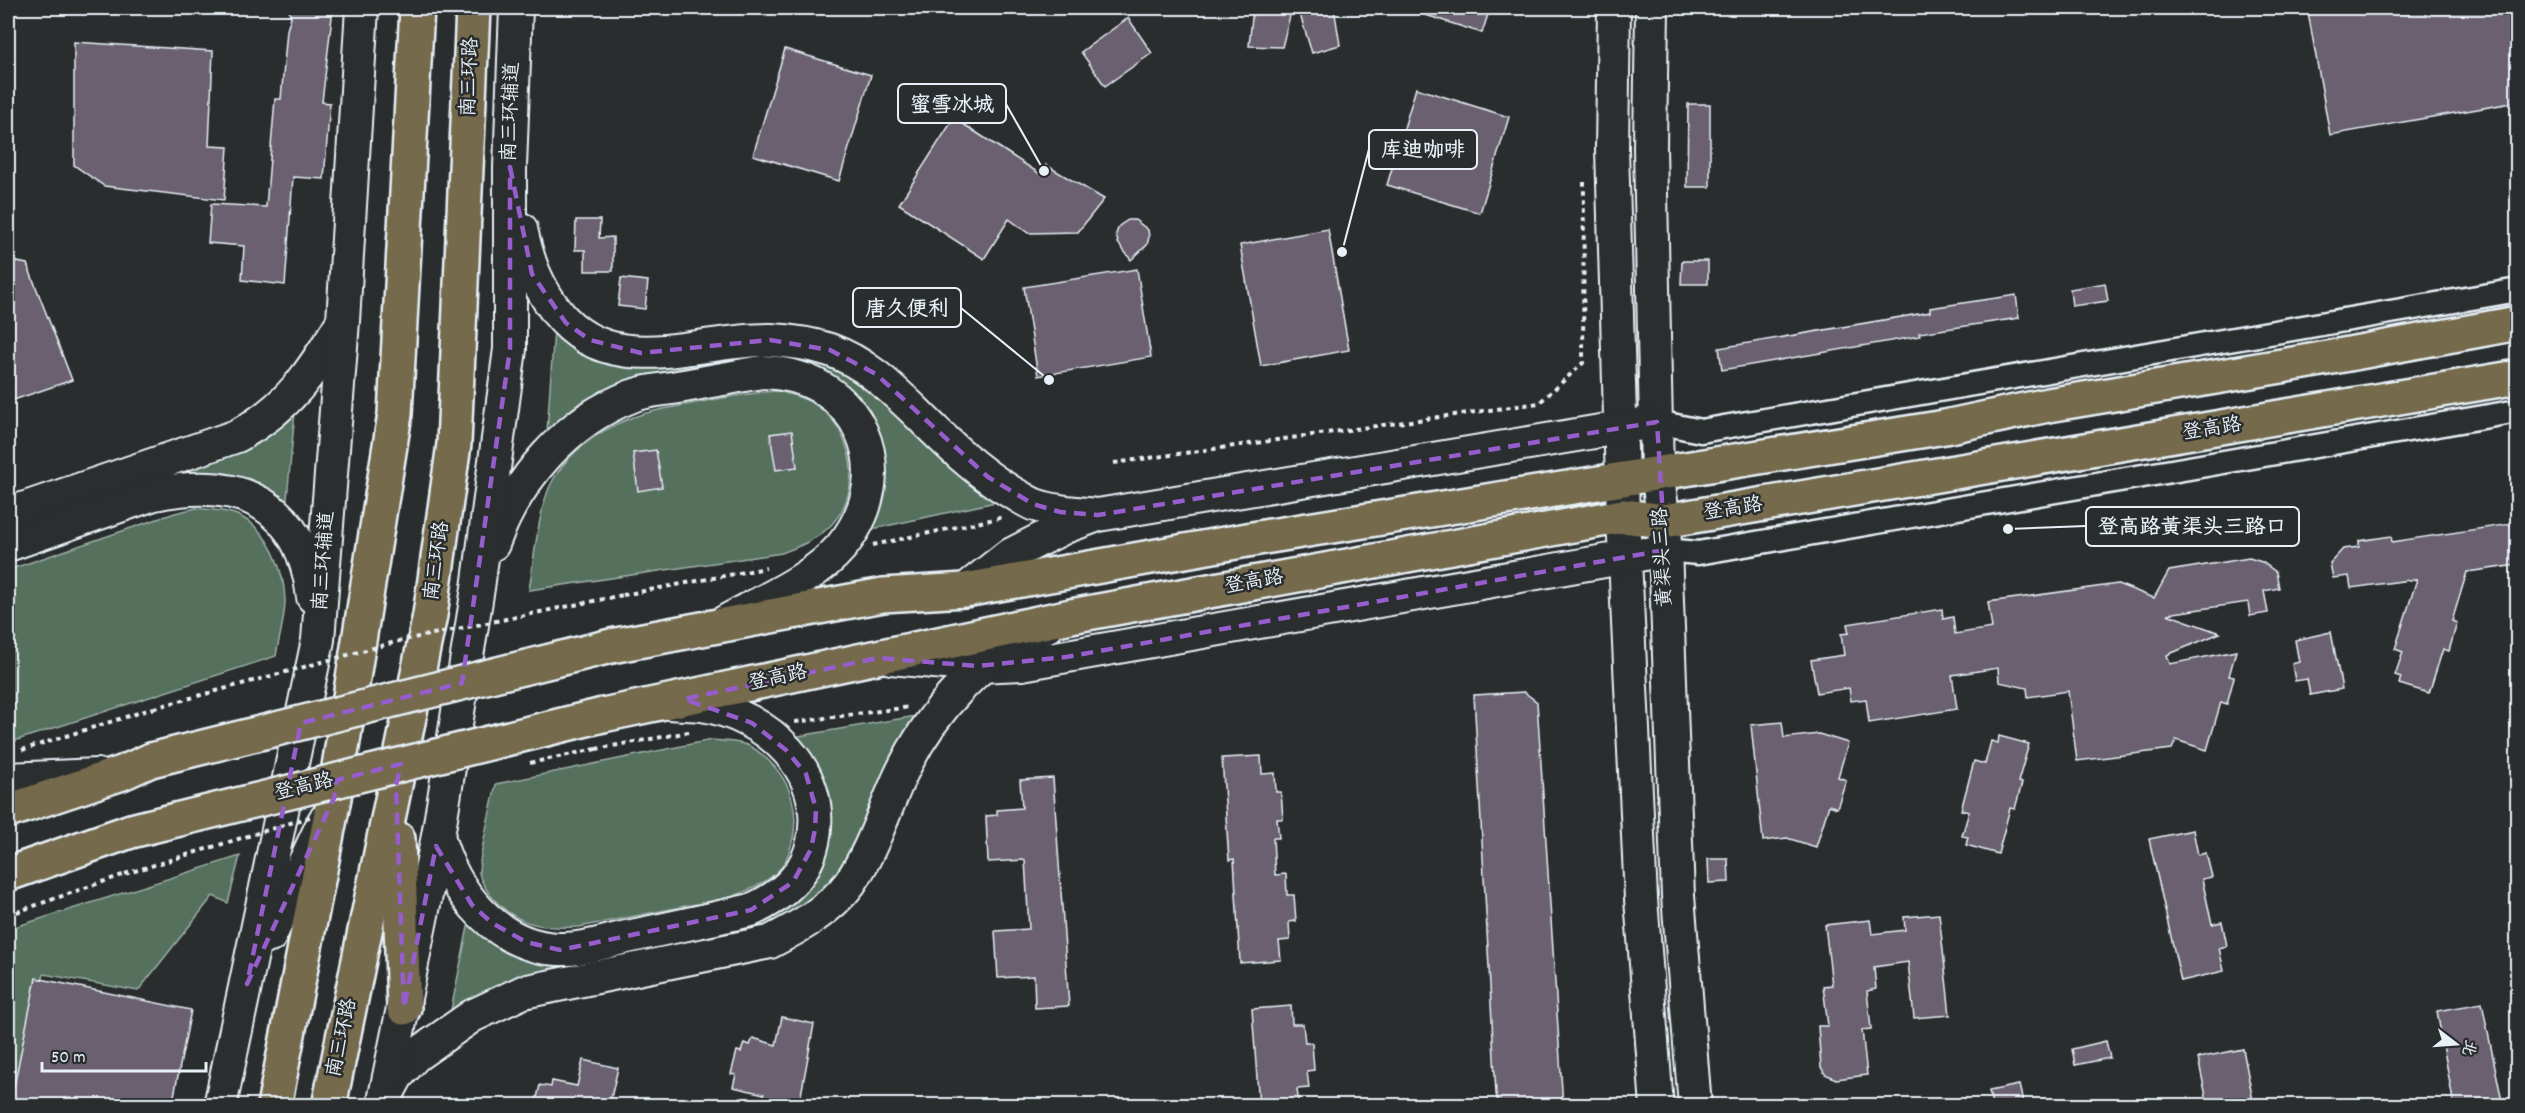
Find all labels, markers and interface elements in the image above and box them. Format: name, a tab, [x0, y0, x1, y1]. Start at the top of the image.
street label: 南三环路	[456, 36, 486, 117]
street label: 南三环辅道	[496, 62, 528, 162]
callout: 蜜雪冰城	[898, 84, 1006, 123]
text: 蜜雪冰城	[910, 92, 994, 122]
callout: 库迪咖啡	[1369, 130, 1477, 169]
text: 库迪咖啡	[1381, 137, 1465, 167]
callout: 唐久便利	[853, 288, 961, 327]
text: 唐久便利	[865, 296, 949, 326]
street label: 登高路	[2180, 411, 2245, 449]
street label: 登高路	[1701, 491, 1766, 529]
street label: 黄渠头三路	[1647, 505, 1681, 608]
callout: 登高路黄渠头三路口	[2086, 507, 2299, 546]
street label: 南三环辅道	[308, 510, 342, 612]
text: 登高路黄渠头三路口	[2098, 514, 2287, 544]
street label: 南三环路	[419, 518, 458, 603]
street label: 登高路	[1222, 564, 1287, 602]
street label: 登高路	[746, 659, 811, 699]
street label: 登高路	[272, 767, 337, 809]
street label: 南三环路	[321, 995, 365, 1080]
north arrow	[2426, 1014, 2486, 1074]
scale bar	[42, 1035, 206, 1073]
text: 北	[2455, 1037, 2481, 1059]
text: 50 m	[51, 1046, 86, 1071]

